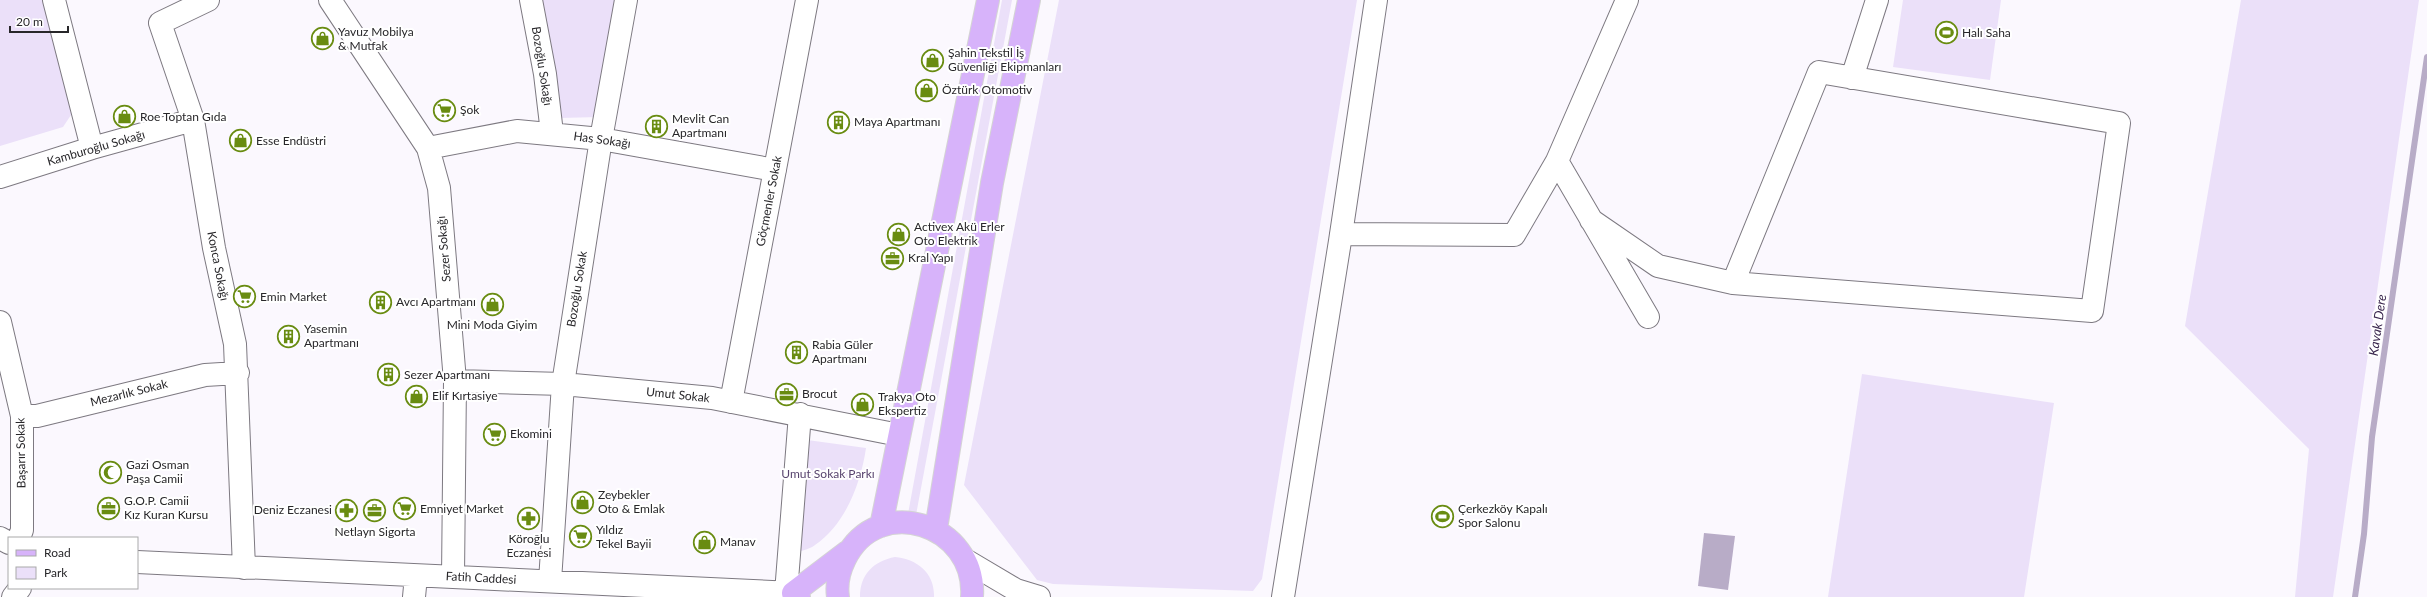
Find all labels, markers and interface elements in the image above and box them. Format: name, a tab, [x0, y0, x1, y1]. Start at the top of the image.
scale bar	[10, 8, 68, 34]
text: 20 m	[16, 14, 43, 29]
sports icon: Halı Saha	[1934, 20, 1960, 46]
place label: Yavuz Mobilya & Mutfak	[338, 24, 414, 53]
street label: Bozoğlu Sokağı	[529, 25, 556, 106]
place label: Halı Saha	[1962, 25, 2011, 40]
shop icon: Yavuz Mobilya & Mutfak	[309, 26, 335, 52]
place label: Şahin Tekstil İş Güvenliği Ekipmanları	[948, 45, 1061, 74]
shop icon: Şahin Tekstil İş Güvenliği Ekipmanları	[919, 47, 945, 73]
shop icon: Öztürk Otomotiv	[913, 77, 939, 103]
place label: Öztürk Otomotiv	[942, 82, 1033, 97]
supermarket icon: Şok	[431, 97, 457, 123]
place label: Şok	[460, 102, 480, 117]
shop icon: Roe Toptan Gıda	[112, 104, 138, 130]
place label: Roe Toptan Gıda	[140, 109, 226, 124]
building icon: Maya Apartmanı	[825, 109, 851, 135]
place label: Mevlit Can Apartmanı	[672, 111, 729, 140]
building icon: Mevlit Can Apartmanı	[644, 113, 670, 139]
place label: Maya Apartmanı	[854, 114, 940, 129]
street label: Kamburoğlu Sokağı	[45, 126, 147, 169]
shop icon: Esse Endüstri	[227, 128, 253, 154]
street label: Has Sokağı	[572, 128, 632, 151]
place label: Esse Endüstri	[256, 133, 326, 148]
street label: Göçmenler Sokak	[752, 153, 785, 247]
street label: Sezer Sokağı	[433, 215, 454, 283]
place label: Activex Akü Erler Oto Elektrik	[914, 219, 1005, 248]
shop icon: Activex Akü Erler Oto Elektrik	[885, 221, 911, 247]
street label: Konca Sokağı	[204, 230, 233, 302]
office icon: Kral Yapı	[880, 245, 906, 271]
street label: Bozoğlu Sokak	[563, 249, 590, 328]
place label: Kral Yapı	[908, 250, 953, 265]
supermarket icon: Emin Market	[232, 284, 258, 310]
place label: Emin Market	[260, 289, 328, 304]
building icon: Avcı Apartmanı	[367, 289, 393, 315]
shop icon: Mini Moda Giyim	[479, 291, 505, 317]
water label: Kavak Dere	[2365, 293, 2389, 357]
place label: Avcı Apartmanı	[396, 294, 476, 309]
place label: Mini Moda Giyim	[447, 317, 537, 332]
place label: Yasemin Apartmanı	[304, 321, 359, 350]
building icon: Yasemin Apartmanı	[275, 323, 301, 349]
place label: Rabia Güler Apartmanı	[812, 337, 874, 366]
building icon: Rabia Güler Apartmanı	[783, 339, 809, 365]
building icon: Sezer Apartmanı	[375, 362, 401, 388]
place label: Sezer Apartmanı	[404, 367, 490, 382]
street label: Mezarlık Sokak	[89, 375, 170, 409]
office icon: Brocut	[774, 381, 800, 407]
shop icon: Elif Kırtasiye	[403, 383, 429, 409]
street label: Umut Sokak	[645, 384, 712, 405]
place label: Brocut	[802, 386, 838, 401]
place label: Elif Kırtasiye	[432, 388, 498, 403]
place label: Trakya Oto Ekspertiz	[878, 389, 936, 418]
shop icon: Trakya Oto Ekspertiz	[850, 391, 876, 417]
street label: Başarır Sokak	[12, 417, 29, 488]
supermarket icon: Ekomini	[481, 421, 507, 447]
place label: Ekomini	[510, 426, 552, 441]
place label: Gazi Osman Paşa Camii	[126, 457, 189, 486]
mosque icon: Gazi Osman Paşa Camii	[98, 459, 124, 485]
park label: Umut Sokak Parkı	[781, 466, 875, 481]
place label: Zeybekler Oto & Emlak	[598, 487, 666, 516]
shop icon: Zeybekler Oto & Emlak	[570, 489, 596, 515]
place label: G.O.P. Camii Kız Kuran Kursu	[124, 493, 208, 522]
office icon: G.O.P. Camii Kız Kuran Kursu	[96, 495, 122, 521]
supermarket icon: Emniyet Market	[392, 496, 418, 522]
pharmacy icon: Deniz Eczanesi	[334, 497, 360, 523]
office icon: Netlayn Sigorta	[362, 498, 388, 524]
place label: Emniyet Market	[420, 501, 504, 516]
place label: Çerkezköy Kapalı Spor Salonu	[1458, 501, 1548, 530]
place label: Deniz Eczanesi	[254, 502, 332, 517]
sports icon: Çerkezköy Kapalı Spor Salonu	[1429, 503, 1455, 529]
pharmacy icon: Köroğlu Eczanesi	[516, 505, 542, 531]
place label: Yıldız Tekel Bayii	[596, 522, 652, 551]
place label: Netlayn Sigorta	[334, 524, 416, 539]
supermarket icon: Yıldız Tekel Bayii	[568, 524, 594, 550]
shop icon: Manav	[692, 529, 718, 555]
place label: Köroğlu Eczanesi	[507, 531, 552, 560]
place label: Manav	[720, 534, 756, 549]
legend	[8, 537, 138, 589]
text: Road	[44, 545, 71, 560]
text: Park	[44, 565, 68, 580]
street label: Fatih Caddesi	[445, 568, 517, 587]

